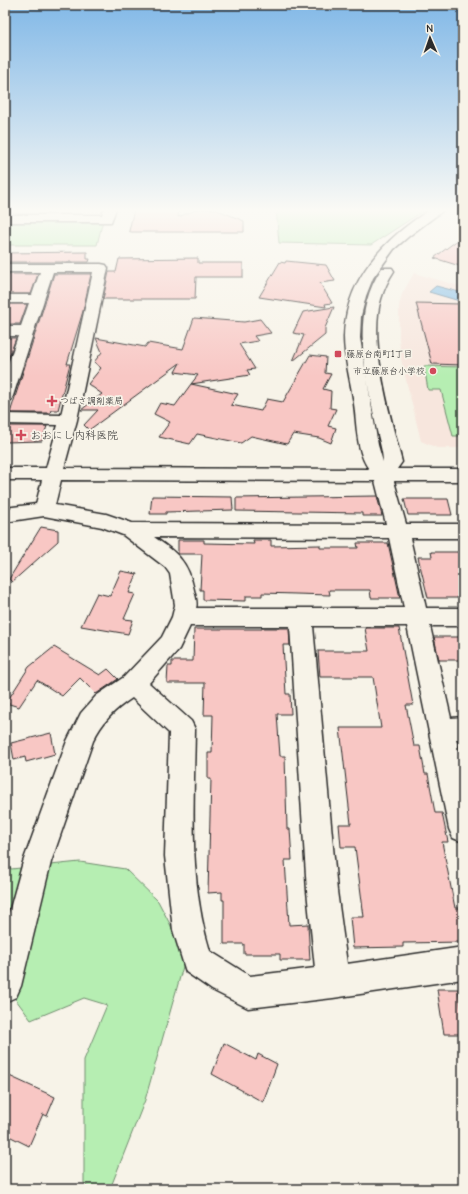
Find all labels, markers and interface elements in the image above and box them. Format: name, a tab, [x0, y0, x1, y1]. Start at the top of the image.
north arrow	[410, 18, 450, 58]
text: N	[426, 22, 433, 35]
marker: 藤原台南町1丁目	[333, 349, 343, 359]
place label: 藤原台南町1丁目	[346, 349, 413, 359]
place label: 市立藤原台小学校	[353, 366, 425, 376]
marker: 市立藤原台小学校	[428, 366, 438, 376]
marker: つばさ調剤薬局	[47, 396, 57, 406]
place label: つばさ調剤薬局	[60, 396, 123, 406]
marker: おおにし内科医院	[15, 429, 27, 441]
place label: おおにし内科医院	[30, 429, 118, 442]

